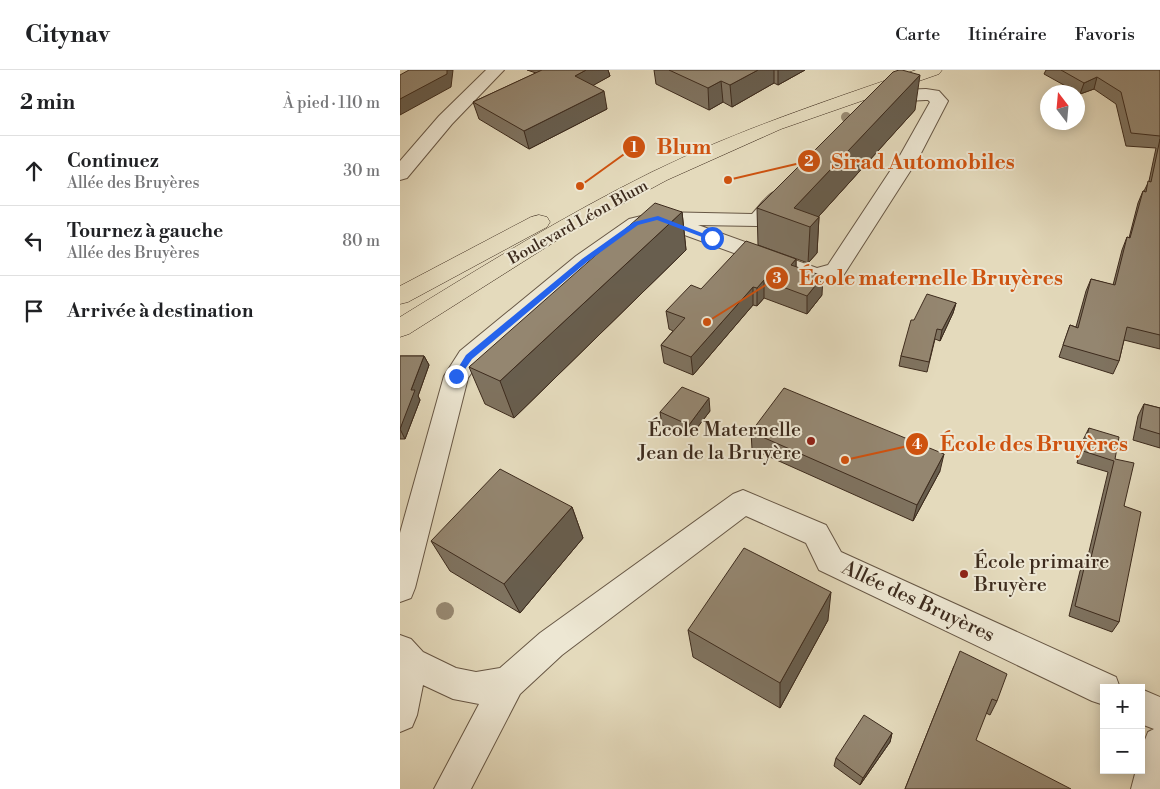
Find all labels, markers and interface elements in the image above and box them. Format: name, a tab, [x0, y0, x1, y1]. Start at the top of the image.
text: Citynav	[25, 20, 110, 50]
text: Carte	[895, 23, 940, 46]
text: Itinéraire	[968, 23, 1047, 46]
text: Favoris	[1075, 23, 1135, 46]
north arrow	[1040, 85, 1085, 130]
text: 2 min	[20, 90, 75, 116]
text: À pied · 110 m	[283, 93, 380, 113]
callout: Blum	[621, 129, 721, 165]
text: Blum	[657, 135, 711, 161]
text: 1	[630, 138, 638, 157]
callout: Sirad Automobiles	[796, 143, 1025, 179]
text: Continuez	[67, 149, 159, 173]
text: Sirad Automobiles	[831, 150, 1015, 176]
text: 2	[804, 152, 814, 171]
icon: ahead	[20, 157, 48, 185]
text: 30 m	[343, 161, 380, 181]
text: Allée des Bruyères	[67, 173, 200, 193]
street label: Boulevard Léon Blum	[504, 175, 651, 269]
text: Tournez à gauche	[67, 219, 223, 243]
icon: left	[20, 227, 48, 255]
route start	[701, 227, 724, 250]
text: 80 m	[342, 231, 380, 251]
text: Allée des Bruyères	[67, 243, 200, 263]
callout: École maternelle Bruyères	[765, 260, 1073, 296]
text: École maternelle Bruyères	[799, 264, 1063, 292]
text: 3	[772, 269, 782, 288]
icon: arrive	[20, 297, 48, 325]
text: Arrivée à destination	[67, 299, 253, 323]
route end	[445, 365, 468, 388]
place label: École Maternelle Jean de la Bruyère	[637, 417, 801, 466]
callout: École des Bruyères	[905, 426, 1138, 462]
text: École des Bruyères	[940, 430, 1128, 458]
marker: École Maternelle Jean de la Bruyère	[805, 435, 817, 447]
text: 4	[912, 435, 922, 454]
place label: École primaire Bruyère	[973, 549, 1109, 598]
street label: Allée des Bruyères	[837, 555, 998, 648]
marker: École primaire Bruyère	[958, 568, 970, 580]
map controls	[1100, 684, 1145, 774]
button: +	[1100, 684, 1145, 729]
button: −	[1100, 729, 1145, 774]

